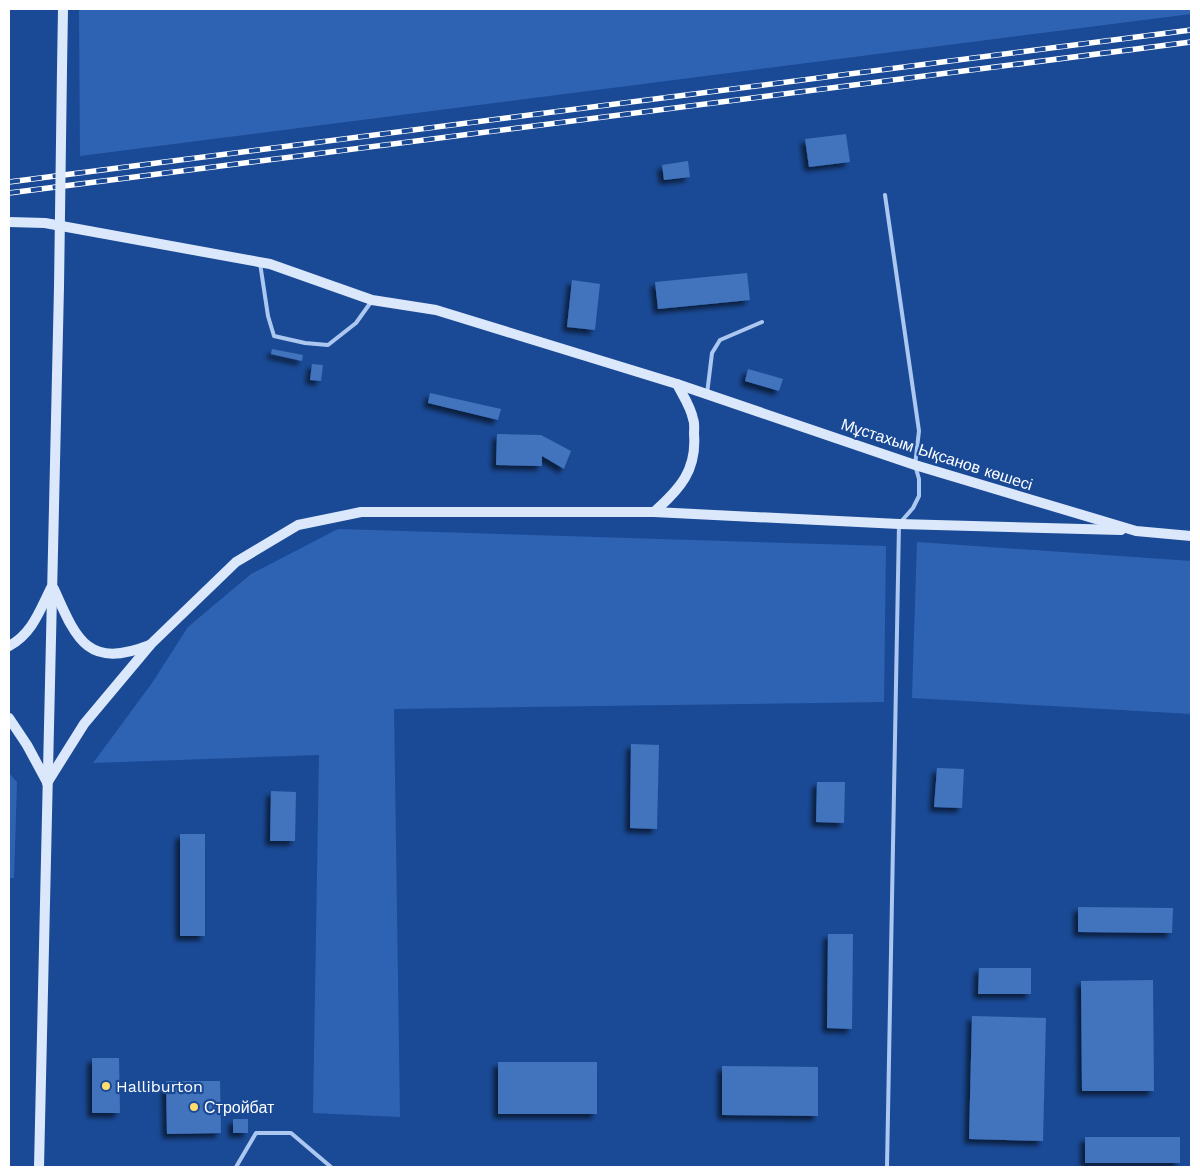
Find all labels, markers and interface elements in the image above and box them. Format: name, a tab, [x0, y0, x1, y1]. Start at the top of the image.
street label: Мұстахым Ықсанов көшесі	[839, 414, 1035, 494]
place label: Halliburton	[116, 1077, 203, 1096]
marker: Halliburton	[100, 1080, 112, 1092]
place label: Стройбат	[204, 1098, 275, 1117]
marker: Стройбат	[188, 1101, 200, 1113]

